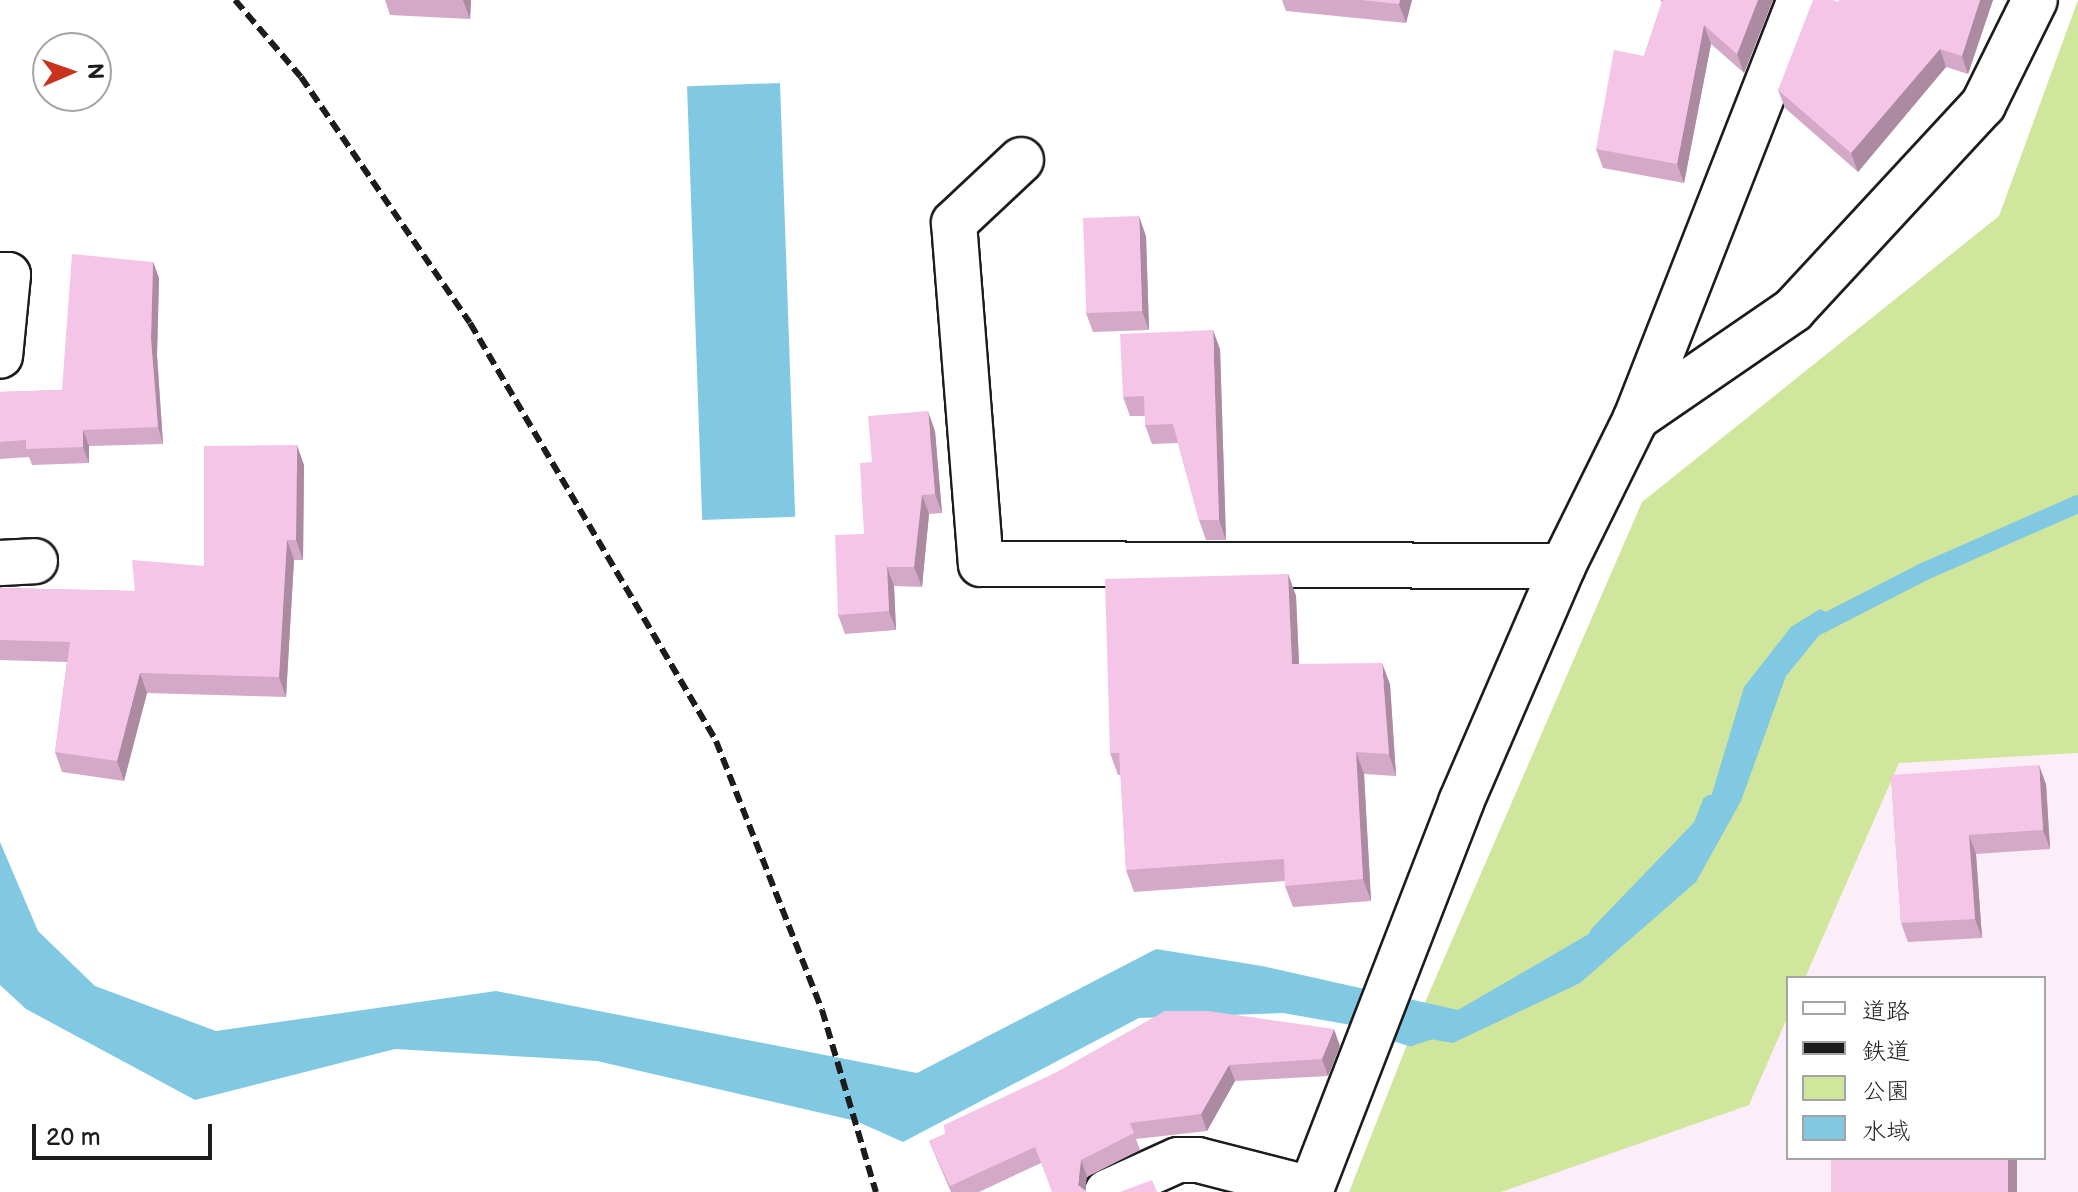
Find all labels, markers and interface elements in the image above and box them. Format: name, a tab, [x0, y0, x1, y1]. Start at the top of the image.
north arrow	[32, 32, 112, 112]
text: N	[81, 62, 108, 80]
legend	[1786, 976, 2046, 1160]
text: 道路	[1862, 997, 1910, 1026]
text: 鉄道	[1862, 1037, 1910, 1066]
text: 公園	[1862, 1077, 1910, 1106]
scale bar	[36, 1108, 216, 1158]
text: 水域	[1862, 1117, 1910, 1146]
text: 20 m	[46, 1123, 101, 1152]

